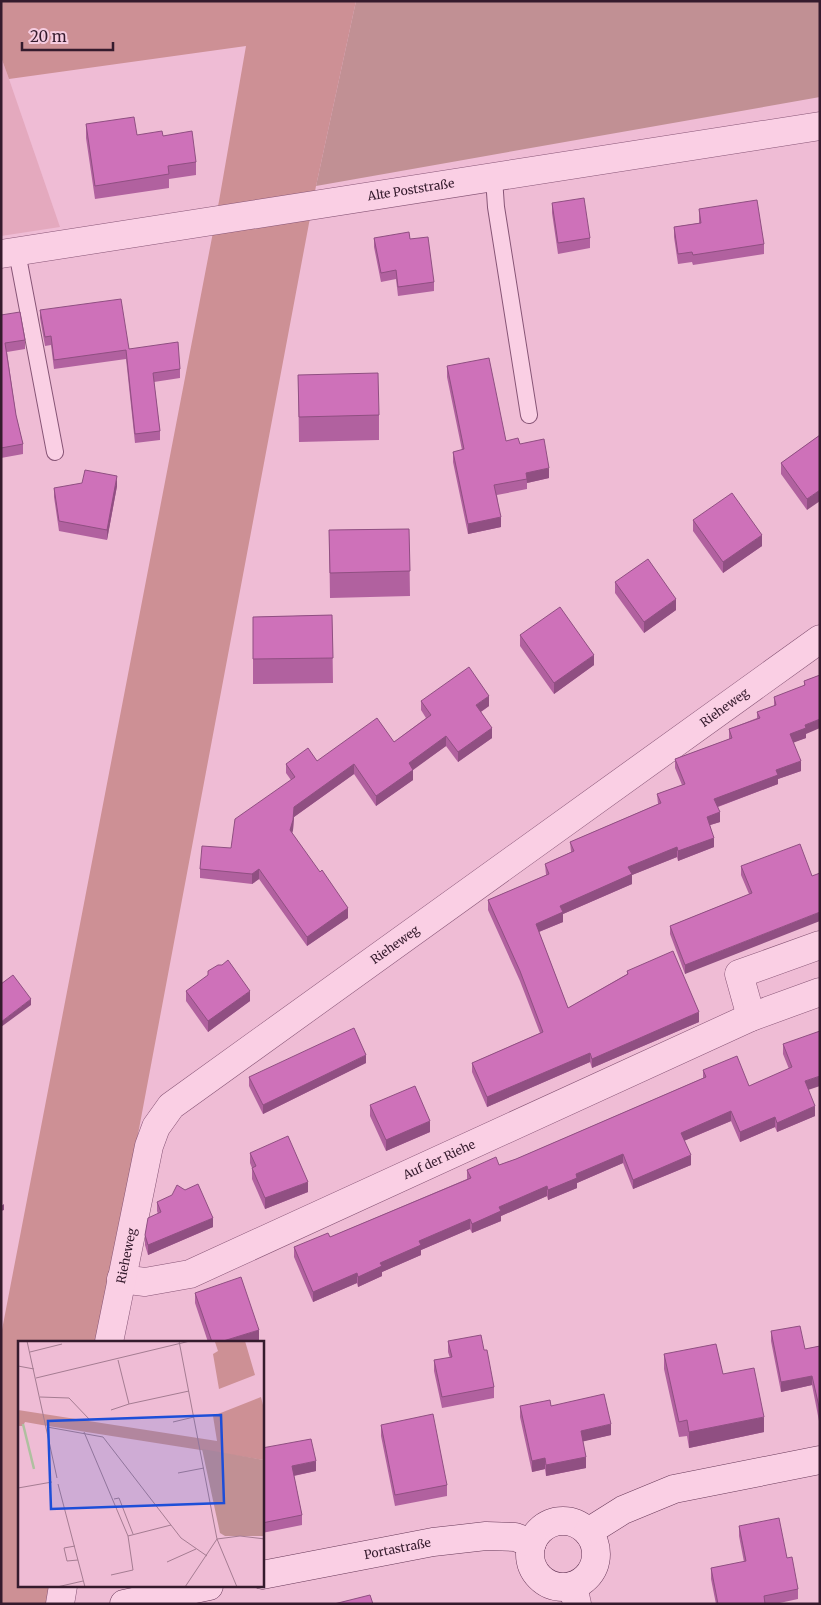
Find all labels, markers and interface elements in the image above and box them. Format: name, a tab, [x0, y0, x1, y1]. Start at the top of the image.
scale bar	[22, 20, 114, 52]
text: 20 m	[30, 27, 67, 46]
street label: Alte Poststraße	[366, 175, 455, 204]
street label: Rieheweg	[697, 684, 752, 730]
street label: Rieheweg	[367, 921, 423, 967]
street label: Auf der Riehe	[400, 1136, 477, 1183]
street label: Rieheweg	[113, 1226, 139, 1285]
inset map	[18, 1341, 264, 1588]
street label: Portastraße	[363, 1535, 432, 1562]

